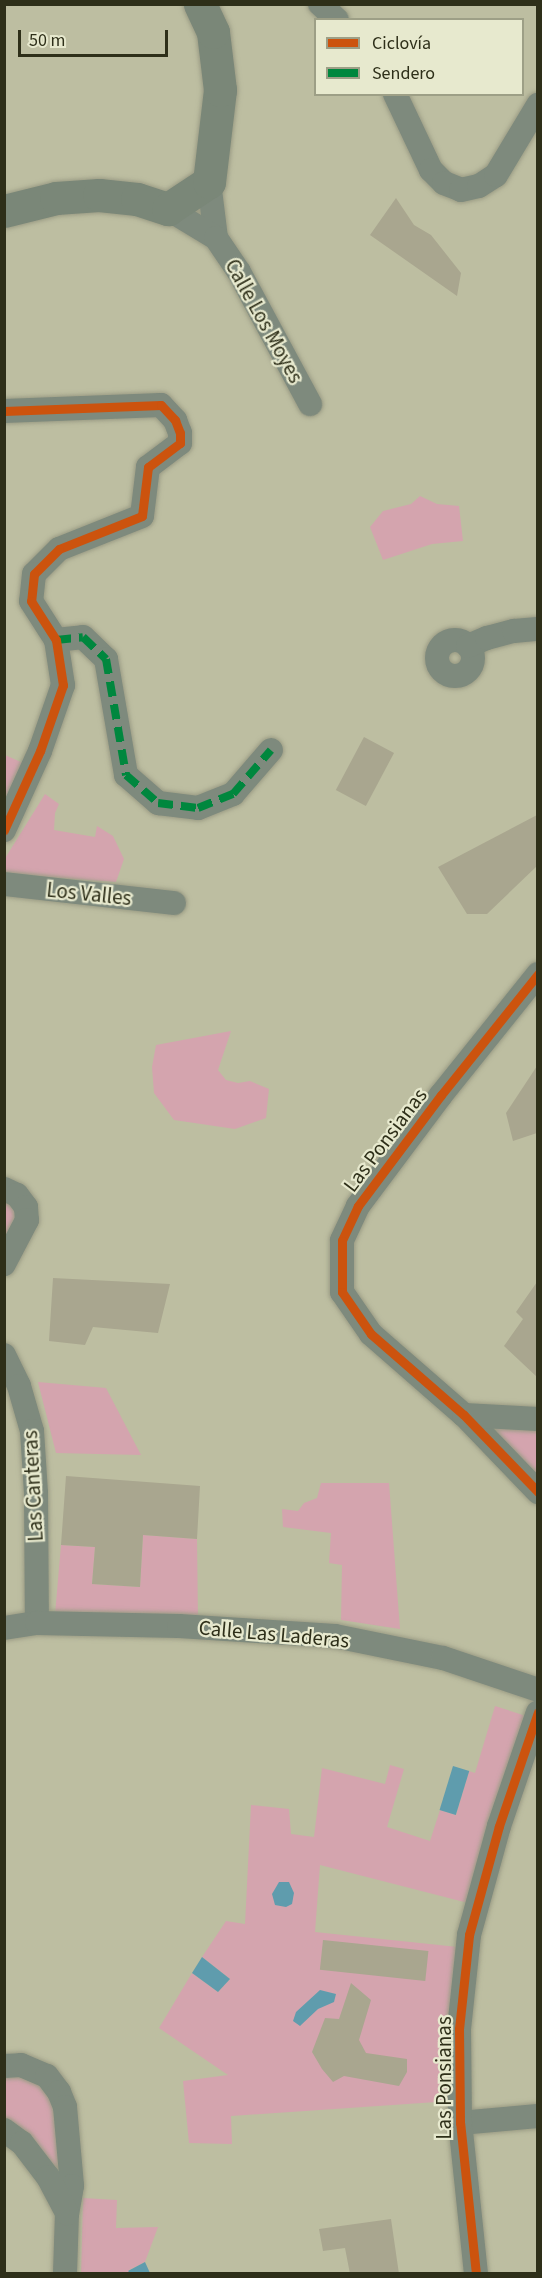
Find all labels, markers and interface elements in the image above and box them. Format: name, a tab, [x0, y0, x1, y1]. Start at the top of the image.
scale bar	[21, 18, 171, 56]
legend	[314, 18, 524, 96]
text: 50 m	[29, 28, 65, 53]
text: Ciclovía	[372, 31, 431, 56]
text: Sendero	[372, 61, 435, 86]
street label: Calle Los Moyes	[220, 255, 308, 387]
street label: Los Valles	[45, 877, 133, 911]
street label: Las Ponsianas	[338, 1083, 432, 1197]
street label: Las Canteras	[18, 1430, 48, 1542]
street label: Calle Las Laderas	[198, 1615, 350, 1653]
street label: Las Ponsianas	[431, 2016, 457, 2140]

